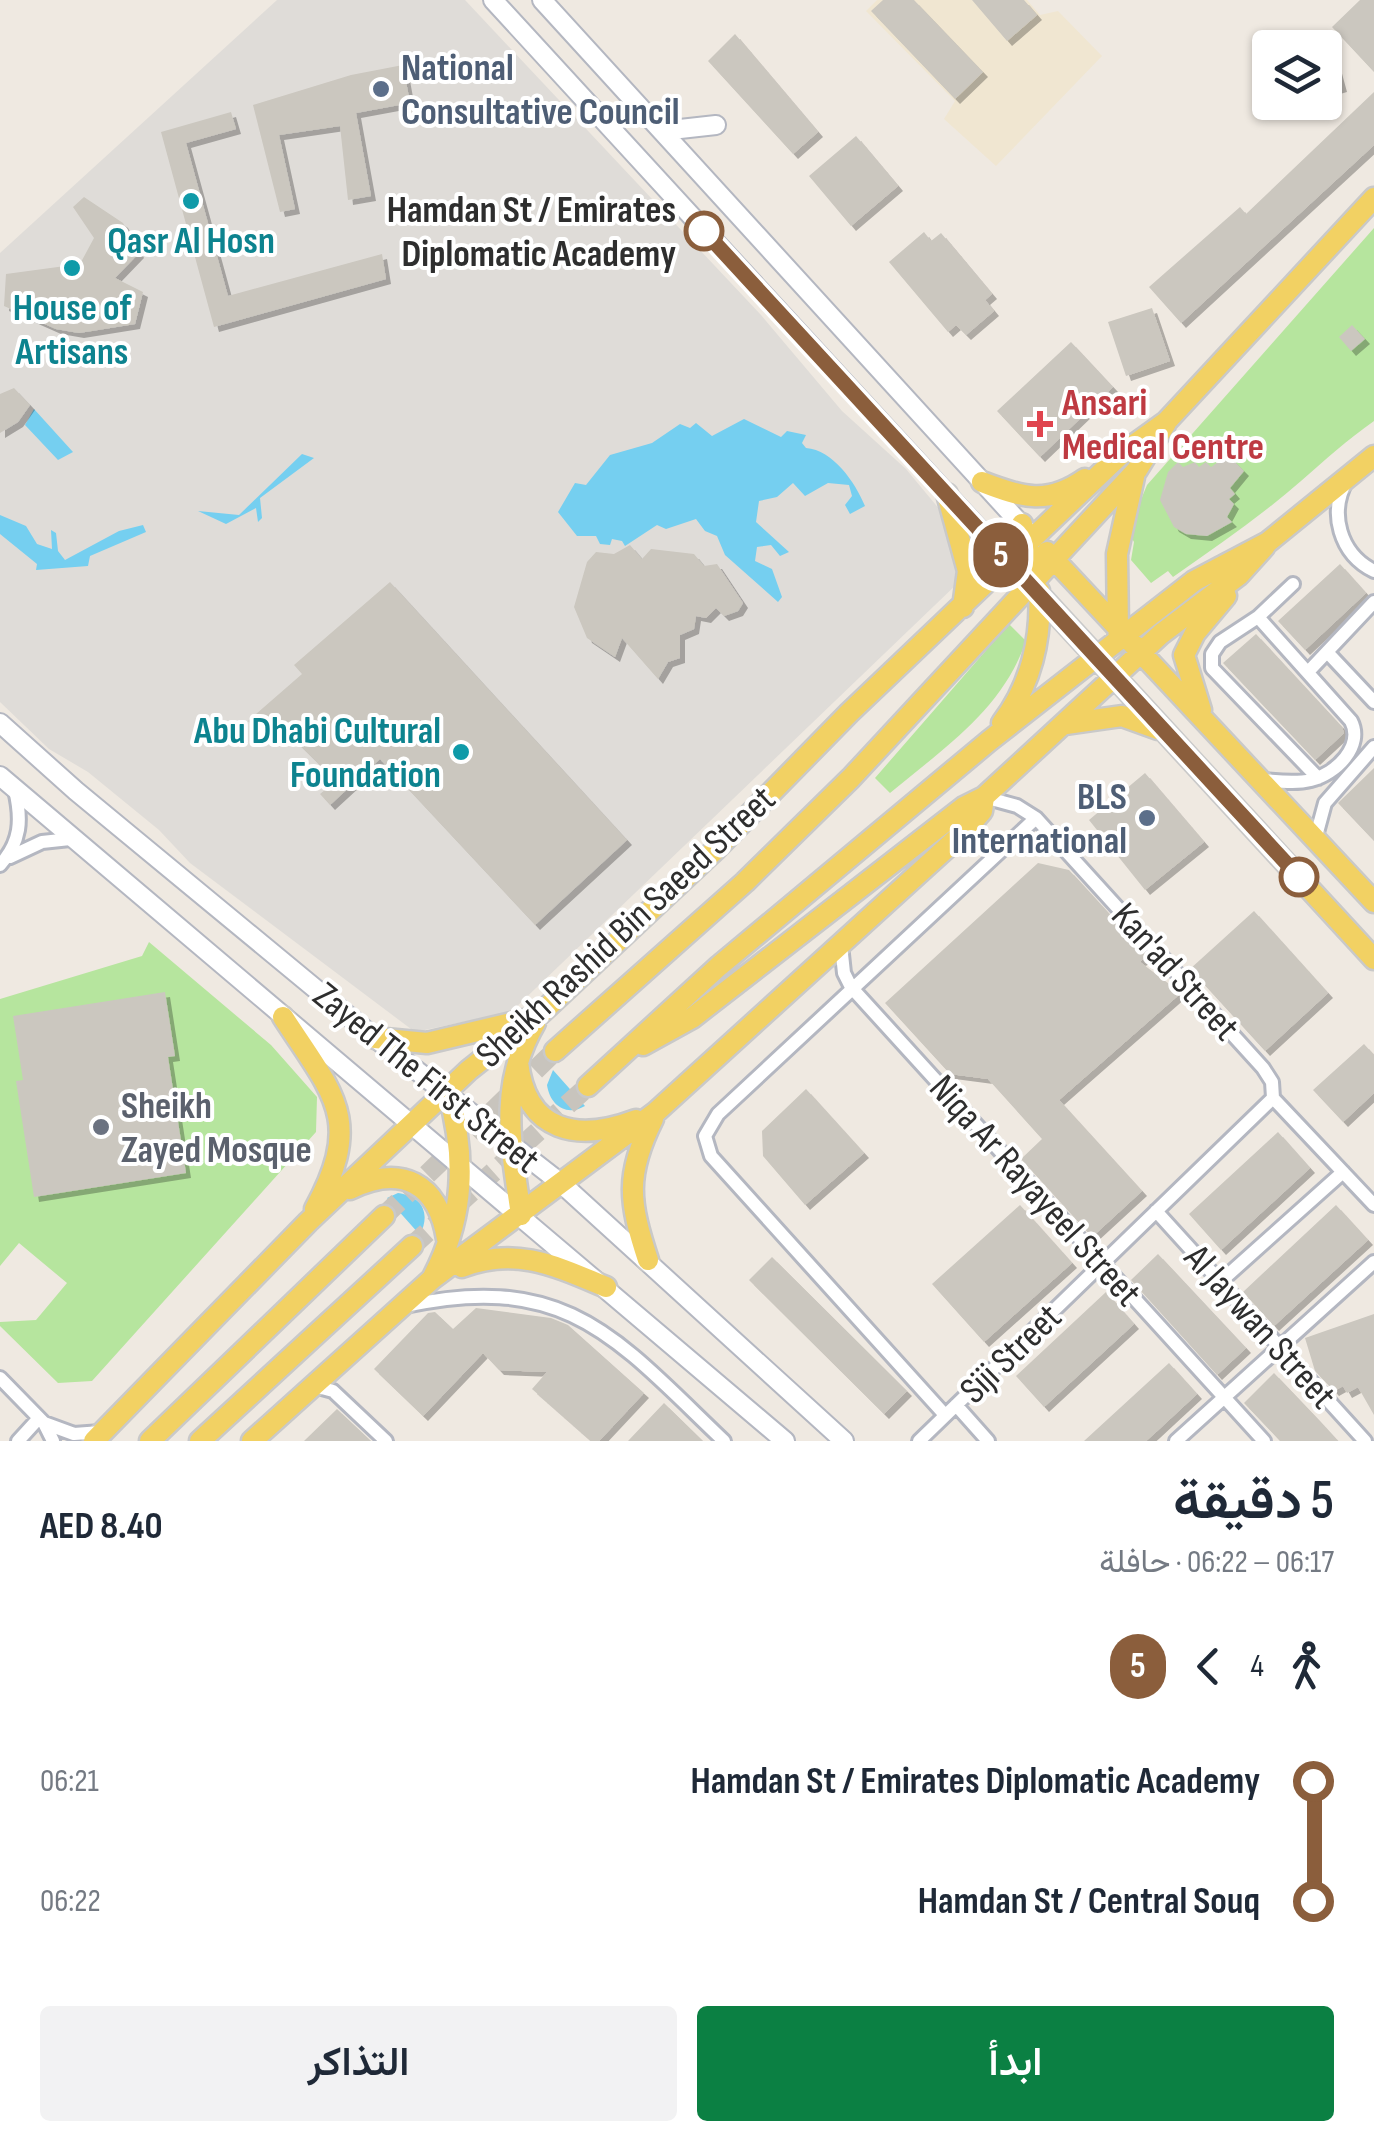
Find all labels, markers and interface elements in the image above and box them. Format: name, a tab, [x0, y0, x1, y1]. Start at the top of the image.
map controls	[1252, 30, 1342, 120]
button: layers	[1252, 30, 1342, 120]
place label: National Consultative Council	[401, 46, 679, 135]
marker: National Consultative Council	[370, 78, 392, 100]
place label: Hamdan St / Emirates Diplomatic Academy	[387, 188, 676, 277]
marker: Qasr Al Hosn	[180, 190, 202, 212]
marker: Hamdan St / Emirates Diplomatic Academy	[685, 212, 723, 250]
place label: Qasr Al Hosn	[107, 219, 275, 264]
marker: House of Artisans	[61, 257, 83, 279]
place label: House of Artisans	[13, 286, 132, 375]
place label: Ansari Medical Centre	[1061, 381, 1264, 470]
marker: Ansari Medical Centre	[1027, 411, 1053, 437]
line badge: 5	[968, 522, 1034, 588]
text: 5	[993, 534, 1009, 577]
place label: Abu Dhabi Cultural Foundation	[193, 709, 441, 798]
marker: Abu Dhabi Cultural Foundation	[450, 741, 472, 763]
place label: BLS International	[952, 775, 1127, 864]
street label: Sheikh Rashid Bin Saeed Street	[467, 777, 785, 1077]
marker: BLS International	[1136, 807, 1158, 829]
unlabelled marker	[1280, 858, 1318, 896]
street label: Kan'ad Street	[1102, 894, 1248, 1050]
street label: Zayed The First Street	[304, 973, 548, 1183]
street label: Niqa Ar Rayayeel Street	[919, 1066, 1150, 1316]
place label: Sheikh Zayed Mosque	[121, 1084, 312, 1173]
marker: Sheikh Zayed Mosque	[90, 1116, 112, 1138]
street label: Al Jaywan Street	[1174, 1235, 1345, 1418]
street label: Siji Street	[951, 1295, 1071, 1413]
text: 5 دقيقة	[1173, 1468, 1334, 1535]
text: AED 8.40	[40, 1504, 163, 1549]
text: 06:17 – 06:22 · حافلة	[1099, 1543, 1334, 1582]
icon: back	[1181, 1639, 1236, 1694]
icon: walk	[1279, 1639, 1334, 1694]
text: 5	[1130, 1645, 1146, 1688]
text: 4	[1251, 1647, 1264, 1686]
text: Hamdan St / Emirates Diplomatic Academy	[690, 1759, 1260, 1804]
text: 06:21	[40, 1762, 99, 1801]
text: Hamdan St / Central Souq	[918, 1879, 1260, 1924]
text: 06:22	[40, 1882, 101, 1921]
button: التذاكر	[40, 2006, 677, 2121]
button: ابدأ	[697, 2006, 1334, 2121]

